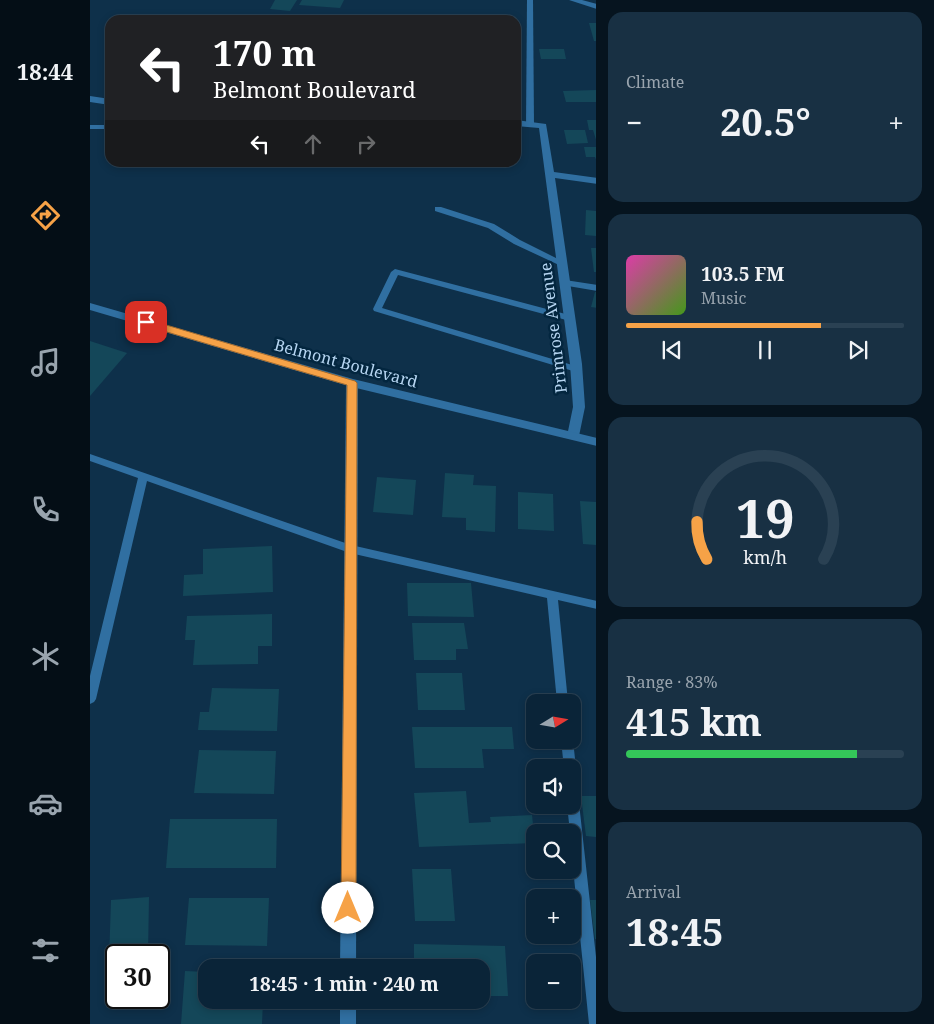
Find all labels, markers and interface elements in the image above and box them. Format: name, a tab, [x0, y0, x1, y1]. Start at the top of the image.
text: 170 m	[213, 29, 316, 76]
icon: left	[130, 35, 195, 100]
text: 18:44	[17, 56, 73, 86]
text: Climate	[626, 71, 684, 93]
text: Belmont Boulevard	[213, 74, 416, 104]
text: 20.5°	[720, 95, 811, 147]
text: −	[626, 103, 642, 141]
text: +	[888, 103, 904, 141]
icon: left	[246, 130, 274, 158]
icon: ahead	[299, 130, 327, 158]
icon: right	[352, 130, 380, 158]
icon: directions	[28, 198, 63, 233]
street label: Primrose Avenue	[534, 261, 572, 395]
text: 103.5 FM	[701, 261, 784, 287]
text: Music	[701, 287, 746, 309]
pin	[125, 301, 167, 343]
icon: arrive	[132, 308, 160, 336]
street label: Belmont Boulevard	[272, 333, 420, 393]
icon: previous	[658, 336, 686, 364]
icon: pause	[751, 336, 779, 364]
icon: next	[844, 336, 872, 364]
icon: music	[28, 345, 63, 380]
text: 19	[736, 482, 794, 553]
icon: phone	[28, 492, 63, 527]
text: km/h	[743, 545, 787, 569]
icon: climate	[28, 639, 63, 674]
text: Range · 83%	[626, 671, 718, 693]
north arrow	[526, 694, 581, 749]
map controls	[526, 694, 581, 1009]
text: 415 km	[626, 695, 762, 747]
button: sound	[526, 759, 581, 814]
icon: car	[28, 786, 63, 821]
button: search	[526, 824, 581, 879]
position arrow	[321, 881, 373, 933]
text: Arrival	[626, 881, 681, 903]
button: +	[526, 889, 581, 944]
text: 18:45	[626, 905, 723, 957]
icon: filters	[28, 933, 63, 968]
speed limit sign: 30	[105, 944, 170, 1009]
button: −	[526, 954, 581, 1009]
text: 18:45 · 1 min · 240 m	[249, 971, 439, 997]

